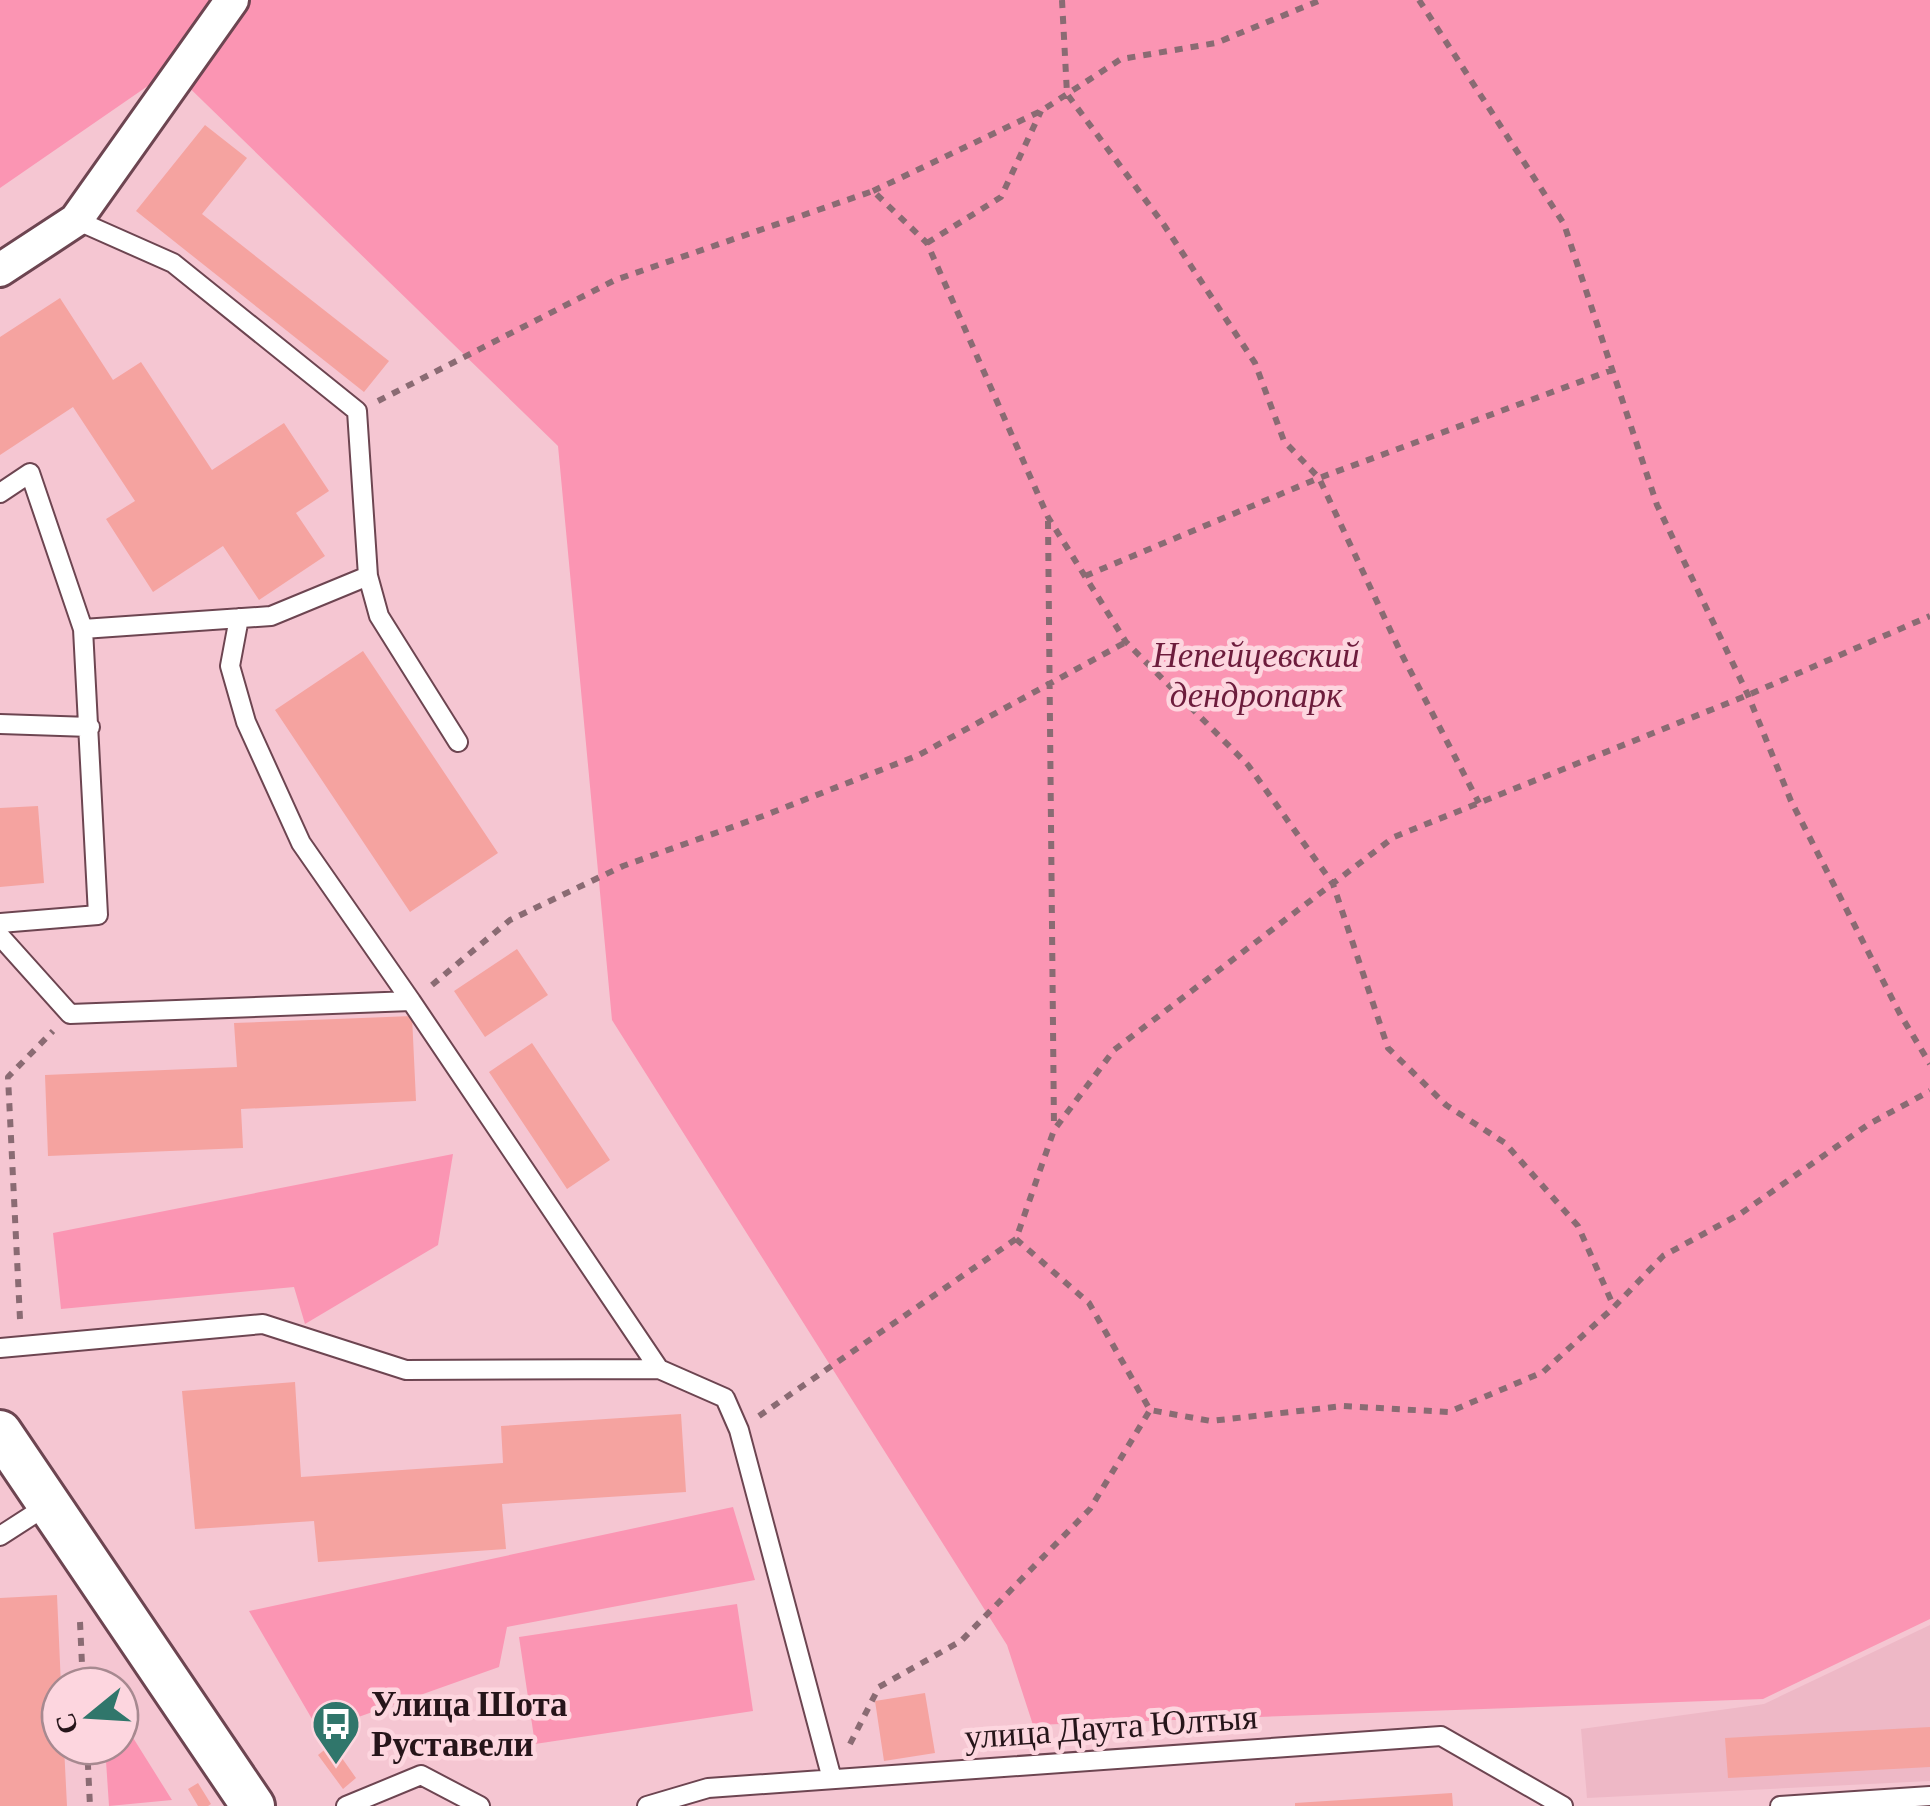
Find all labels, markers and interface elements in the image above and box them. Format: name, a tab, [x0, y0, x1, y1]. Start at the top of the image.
park label: Непейцевский дендропарк	[1152, 636, 1360, 715]
north arrow	[40, 1666, 140, 1766]
place label: Улица Шота Руставели	[371, 1685, 568, 1764]
street label: улица Даута Юлтыя	[963, 1697, 1259, 1757]
bus stop icon: Улица Шота Руставели	[310, 1698, 362, 1766]
text: С	[49, 1709, 85, 1738]

